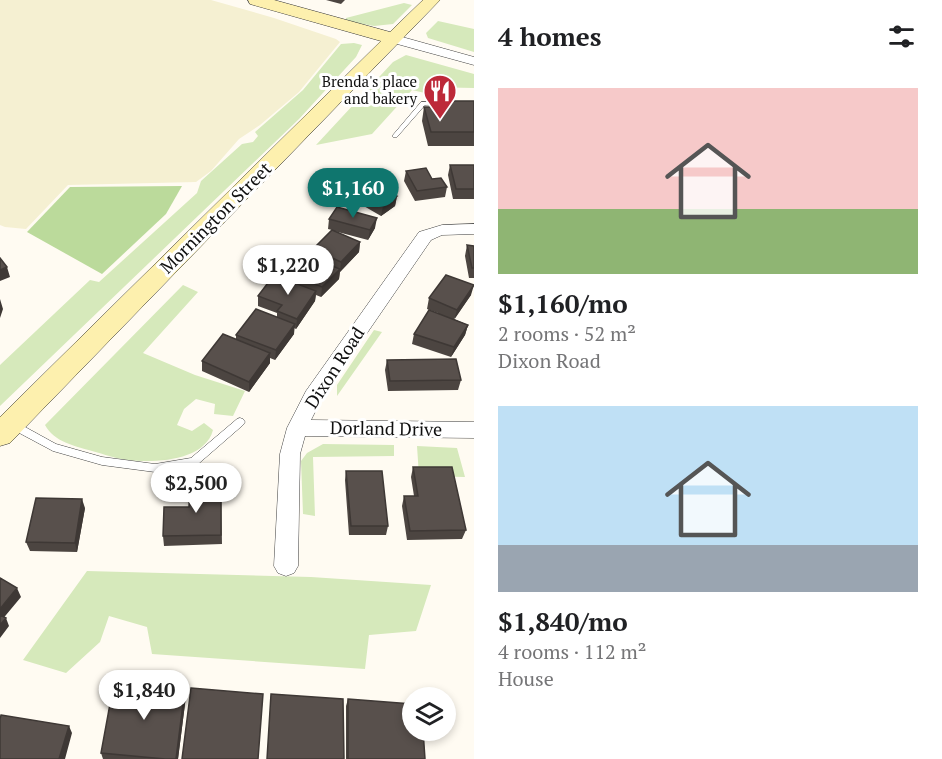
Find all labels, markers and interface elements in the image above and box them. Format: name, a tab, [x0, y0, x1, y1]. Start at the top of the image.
text: 4 homes	[498, 19, 602, 53]
icon: filters	[885, 20, 918, 53]
place label: Brenda's place and bakery	[322, 71, 417, 108]
restaurant icon: Brenda's place and bakery	[422, 73, 458, 120]
icon: home	[654, 127, 762, 235]
street label: Mornington Street	[154, 156, 276, 278]
pin: $1,160	[304, 168, 402, 219]
text: $1,160	[322, 174, 384, 201]
pin: $1,220	[239, 245, 337, 296]
text: $1,220	[257, 251, 319, 278]
text: $1,160/mo	[498, 286, 628, 320]
text: 2 rooms · 52 m²	[498, 320, 636, 347]
street label: Dixon Road	[299, 322, 369, 413]
text: Dixon Road	[498, 347, 601, 374]
street label: Dorland Drive	[330, 415, 442, 441]
icon: home	[654, 445, 762, 553]
pin: $2,500	[147, 463, 245, 514]
text: $2,500	[165, 469, 227, 496]
text: $1,840/mo	[498, 604, 628, 638]
text: 4 rooms · 112 m²	[498, 638, 646, 665]
text: House	[498, 665, 554, 692]
pin: $1,840	[95, 670, 193, 721]
text: $1,840	[113, 676, 175, 703]
map controls	[402, 687, 456, 741]
button: layers	[402, 687, 456, 741]

